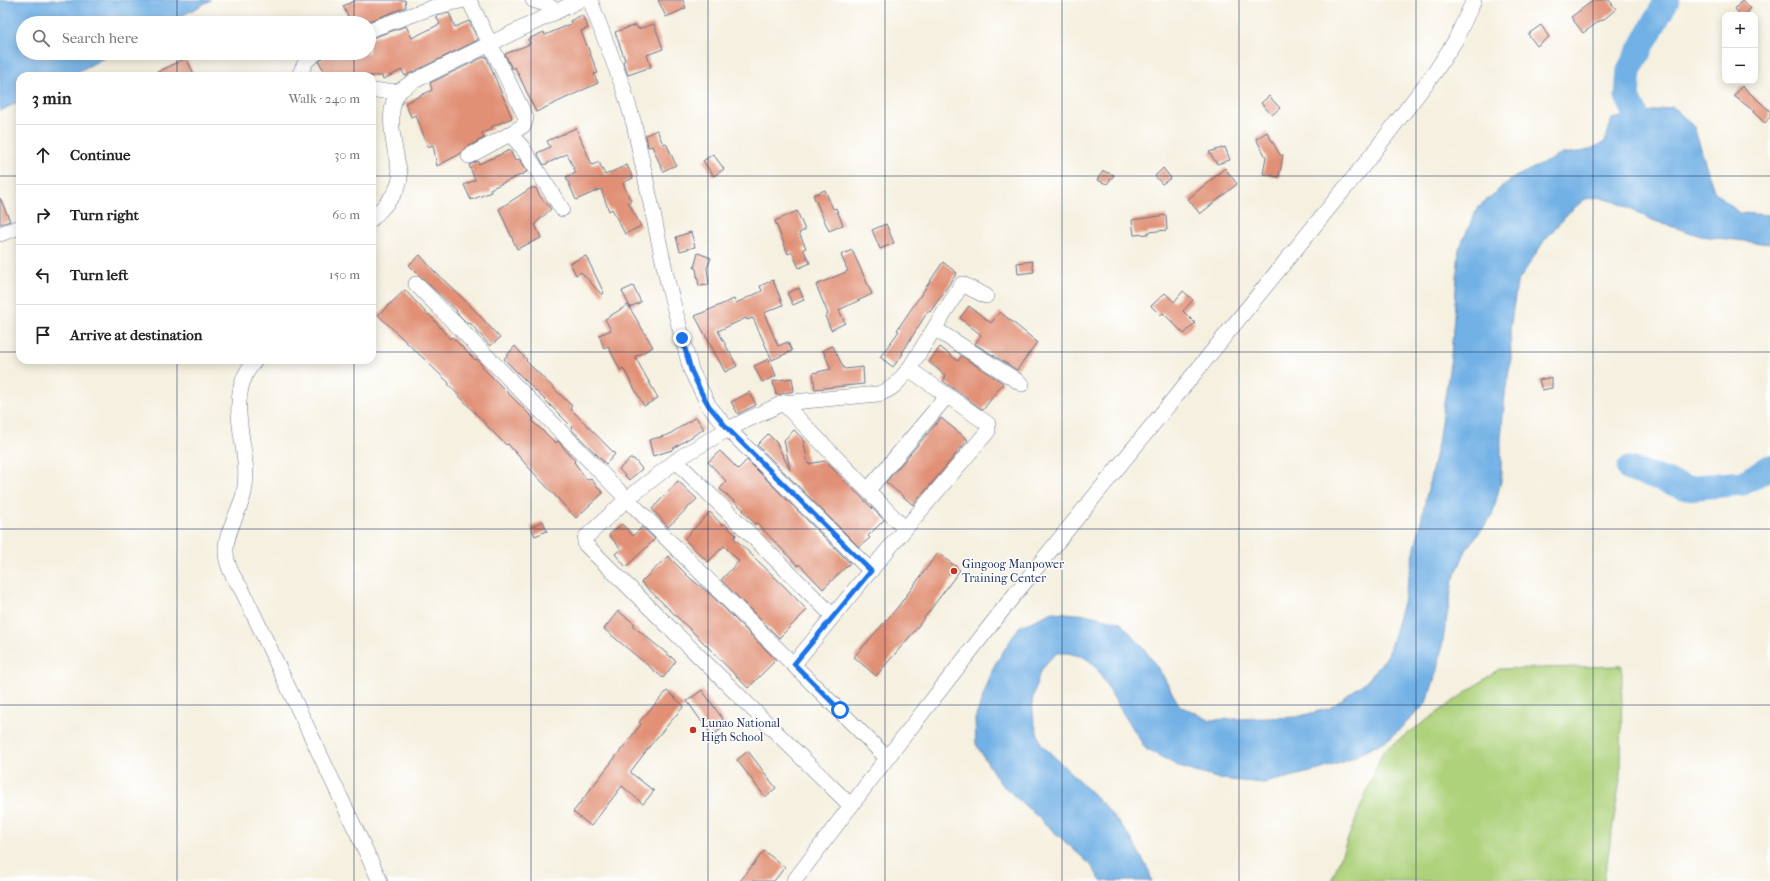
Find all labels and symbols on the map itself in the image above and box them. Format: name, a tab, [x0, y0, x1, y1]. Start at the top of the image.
route end	[673, 329, 691, 347]
place label: Gingoog Manpower Training Center	[962, 557, 1065, 585]
marker: Gingoog Manpower Training Center	[949, 566, 959, 576]
route start	[831, 701, 849, 719]
place label: Lunao National High School	[701, 716, 781, 744]
marker: Lunao National High School	[688, 725, 698, 735]

